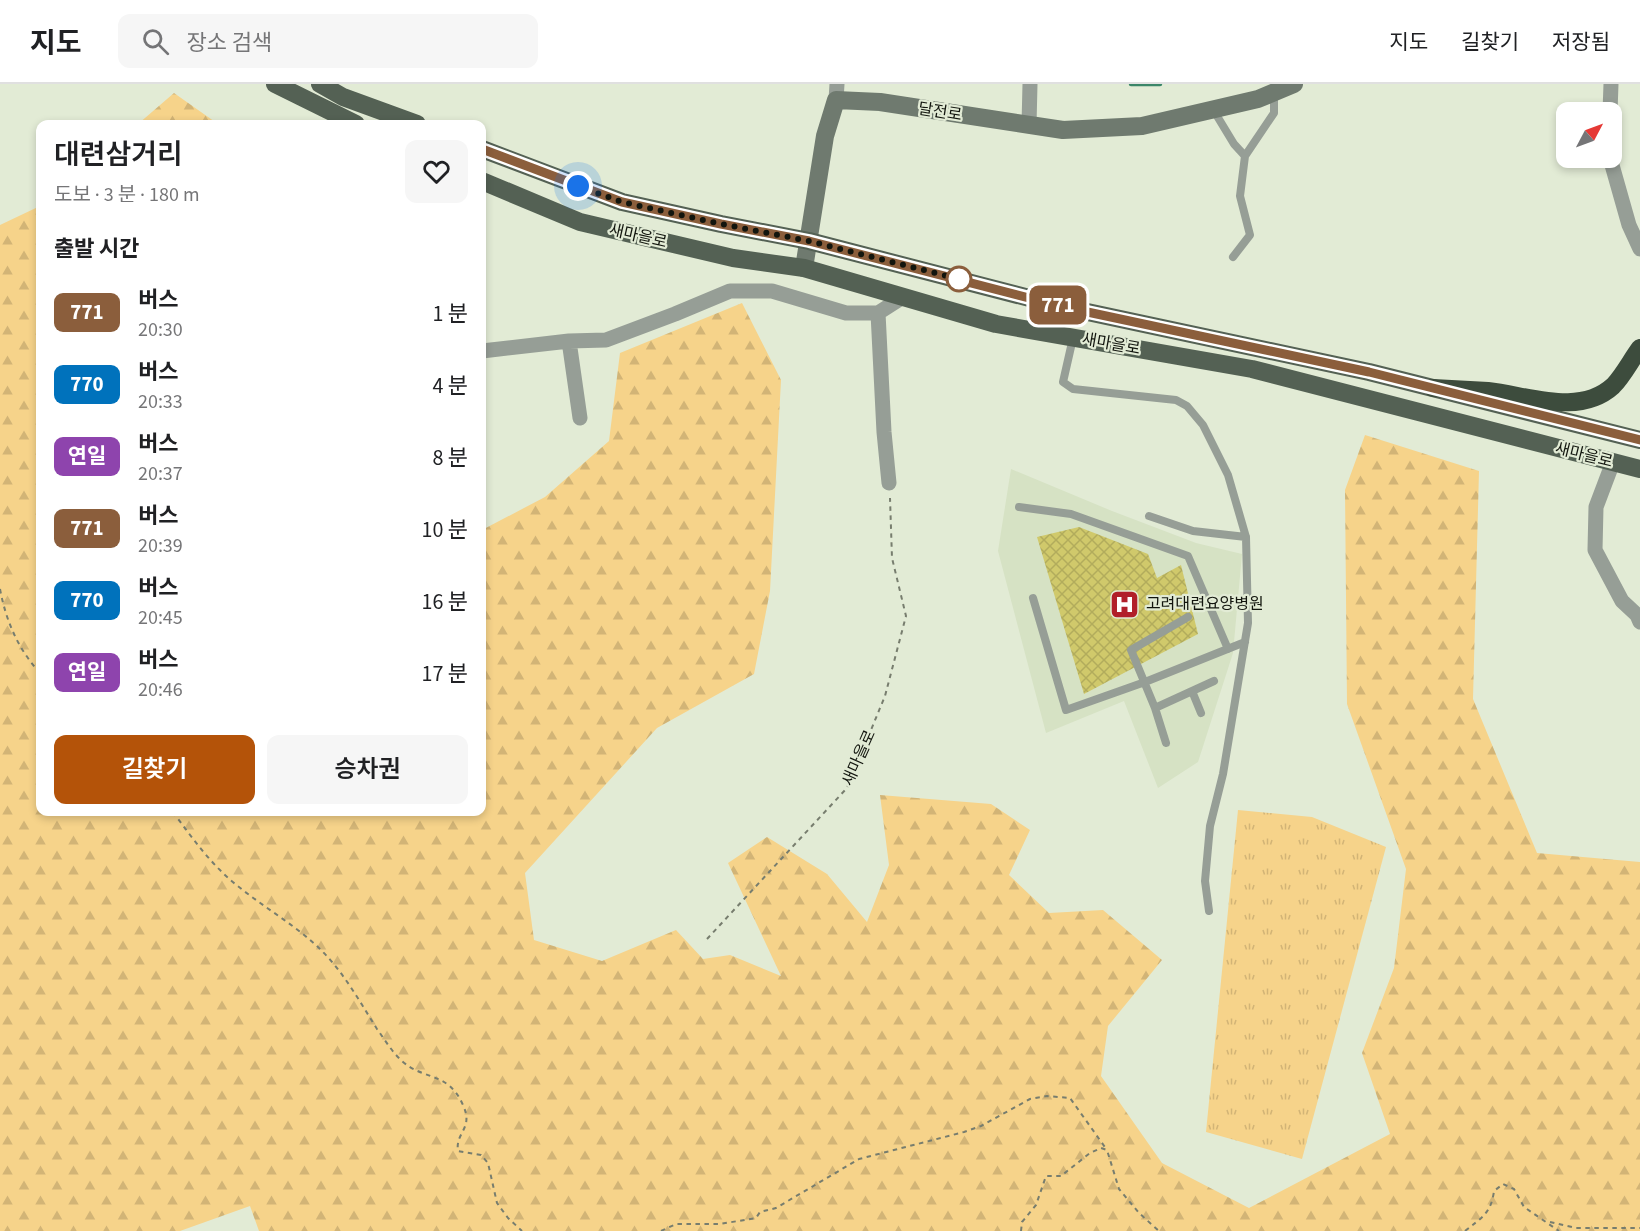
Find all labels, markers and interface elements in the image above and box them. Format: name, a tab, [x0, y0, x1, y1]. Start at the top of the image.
search box	[118, 14, 538, 68]
text: 지도	[30, 23, 82, 63]
icon: search	[139, 25, 172, 58]
text: 장소 검색	[187, 27, 272, 59]
text: 지도	[1389, 27, 1428, 57]
text: 길찾기	[1461, 27, 1519, 57]
text: 저장됨	[1552, 27, 1610, 57]
street label: 달전로	[916, 98, 964, 126]
north arrow	[1556, 102, 1622, 168]
map controls	[1556, 102, 1622, 168]
text: 대련삼거리	[54, 135, 183, 175]
button: heart	[405, 140, 468, 203]
your location	[563, 171, 593, 201]
text: 도보 · 3 분 · 180 m	[54, 181, 200, 209]
street label: 새마을로	[607, 219, 669, 253]
text: 출발 시간	[54, 233, 139, 265]
unlabelled marker	[946, 266, 972, 292]
text: 버스	[138, 284, 178, 316]
line badge: 771	[1024, 286, 1092, 324]
text: 771	[1041, 290, 1075, 320]
text: 771	[70, 297, 104, 327]
text: 1 분	[432, 298, 468, 330]
text: 20:30	[138, 316, 183, 344]
street label: 새마을로	[1080, 328, 1142, 360]
text: 버스	[138, 356, 178, 388]
text: 770	[70, 369, 104, 399]
text: 4 분	[432, 370, 468, 402]
text: 20:33	[138, 388, 183, 416]
text: 버스	[138, 428, 178, 460]
street label: 새마을로	[1553, 437, 1615, 473]
text: 연일	[68, 441, 106, 471]
text: 8 분	[432, 442, 468, 474]
text: 20:37	[138, 460, 183, 488]
text: 버스	[138, 500, 178, 532]
text: 771	[70, 513, 104, 543]
text: 10 분	[421, 514, 468, 546]
text: 20:39	[138, 532, 183, 560]
text: 버스	[138, 572, 178, 604]
text: 770	[70, 585, 104, 615]
text: 16 분	[421, 586, 468, 618]
hospital icon: 고려대련요양병원	[1109, 588, 1141, 620]
place label: 고려대련요양병원	[1146, 593, 1264, 615]
text: 20:45	[138, 604, 183, 632]
text: 버스	[138, 644, 178, 676]
text: 연일	[68, 657, 106, 687]
text: 17 분	[421, 658, 468, 690]
text: 20:46	[138, 676, 183, 704]
street label: 새마을로	[837, 726, 881, 789]
button: 길찾기	[54, 735, 255, 804]
button: 승차권	[267, 735, 468, 804]

